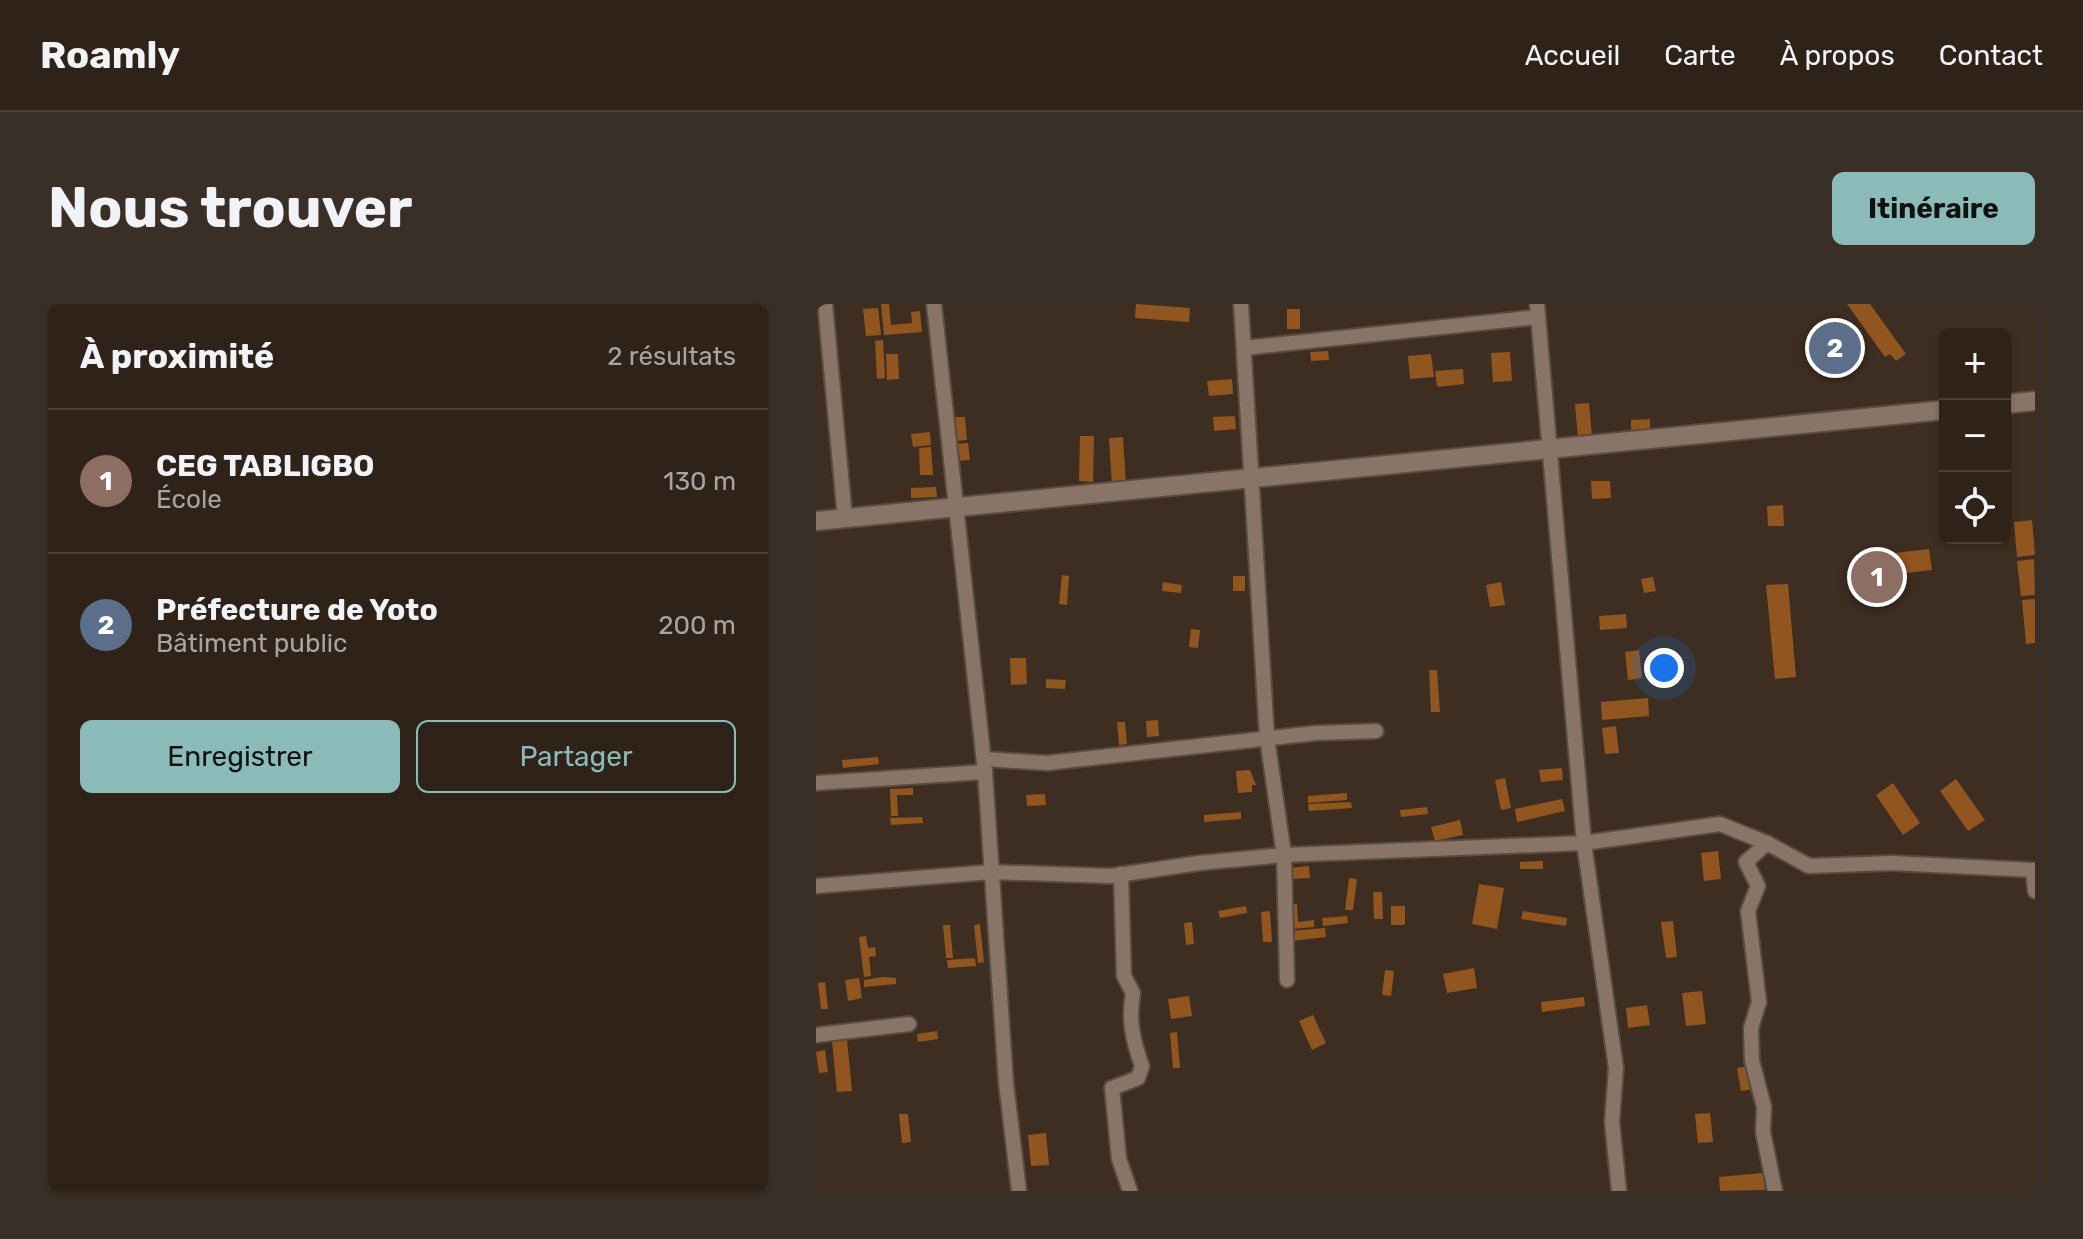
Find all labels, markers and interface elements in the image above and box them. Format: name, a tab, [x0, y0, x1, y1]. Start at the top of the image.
text: Roamly	[40, 32, 180, 78]
text: Accueil	[1525, 39, 1620, 72]
text: Carte	[1664, 39, 1736, 72]
text: À propos	[1780, 39, 1895, 72]
text: Contact	[1939, 39, 2043, 72]
button: Itinéraire	[1832, 172, 2035, 245]
text: Nous trouver	[48, 175, 413, 241]
pin: 2	[1809, 318, 1861, 378]
map controls	[1939, 328, 2011, 544]
button: +	[1939, 328, 2011, 400]
text: À proximité	[80, 336, 274, 377]
text: 2 résultats	[607, 341, 736, 372]
button: −	[1939, 400, 2011, 472]
text: CEG TABLIGBO	[156, 448, 374, 484]
text: 1	[100, 466, 112, 497]
text: 130 m	[663, 466, 736, 497]
button: locate	[1939, 472, 2011, 544]
text: École	[156, 484, 222, 515]
pin: 1	[1851, 547, 1903, 607]
text: Préfecture de Yoto	[156, 592, 438, 628]
text: 2	[98, 610, 114, 641]
text: 200 m	[658, 610, 736, 641]
text: Bâtiment public	[156, 628, 347, 659]
your location	[1644, 648, 1684, 688]
button: Enregistrer	[80, 720, 400, 793]
button: Partager	[416, 720, 736, 793]

